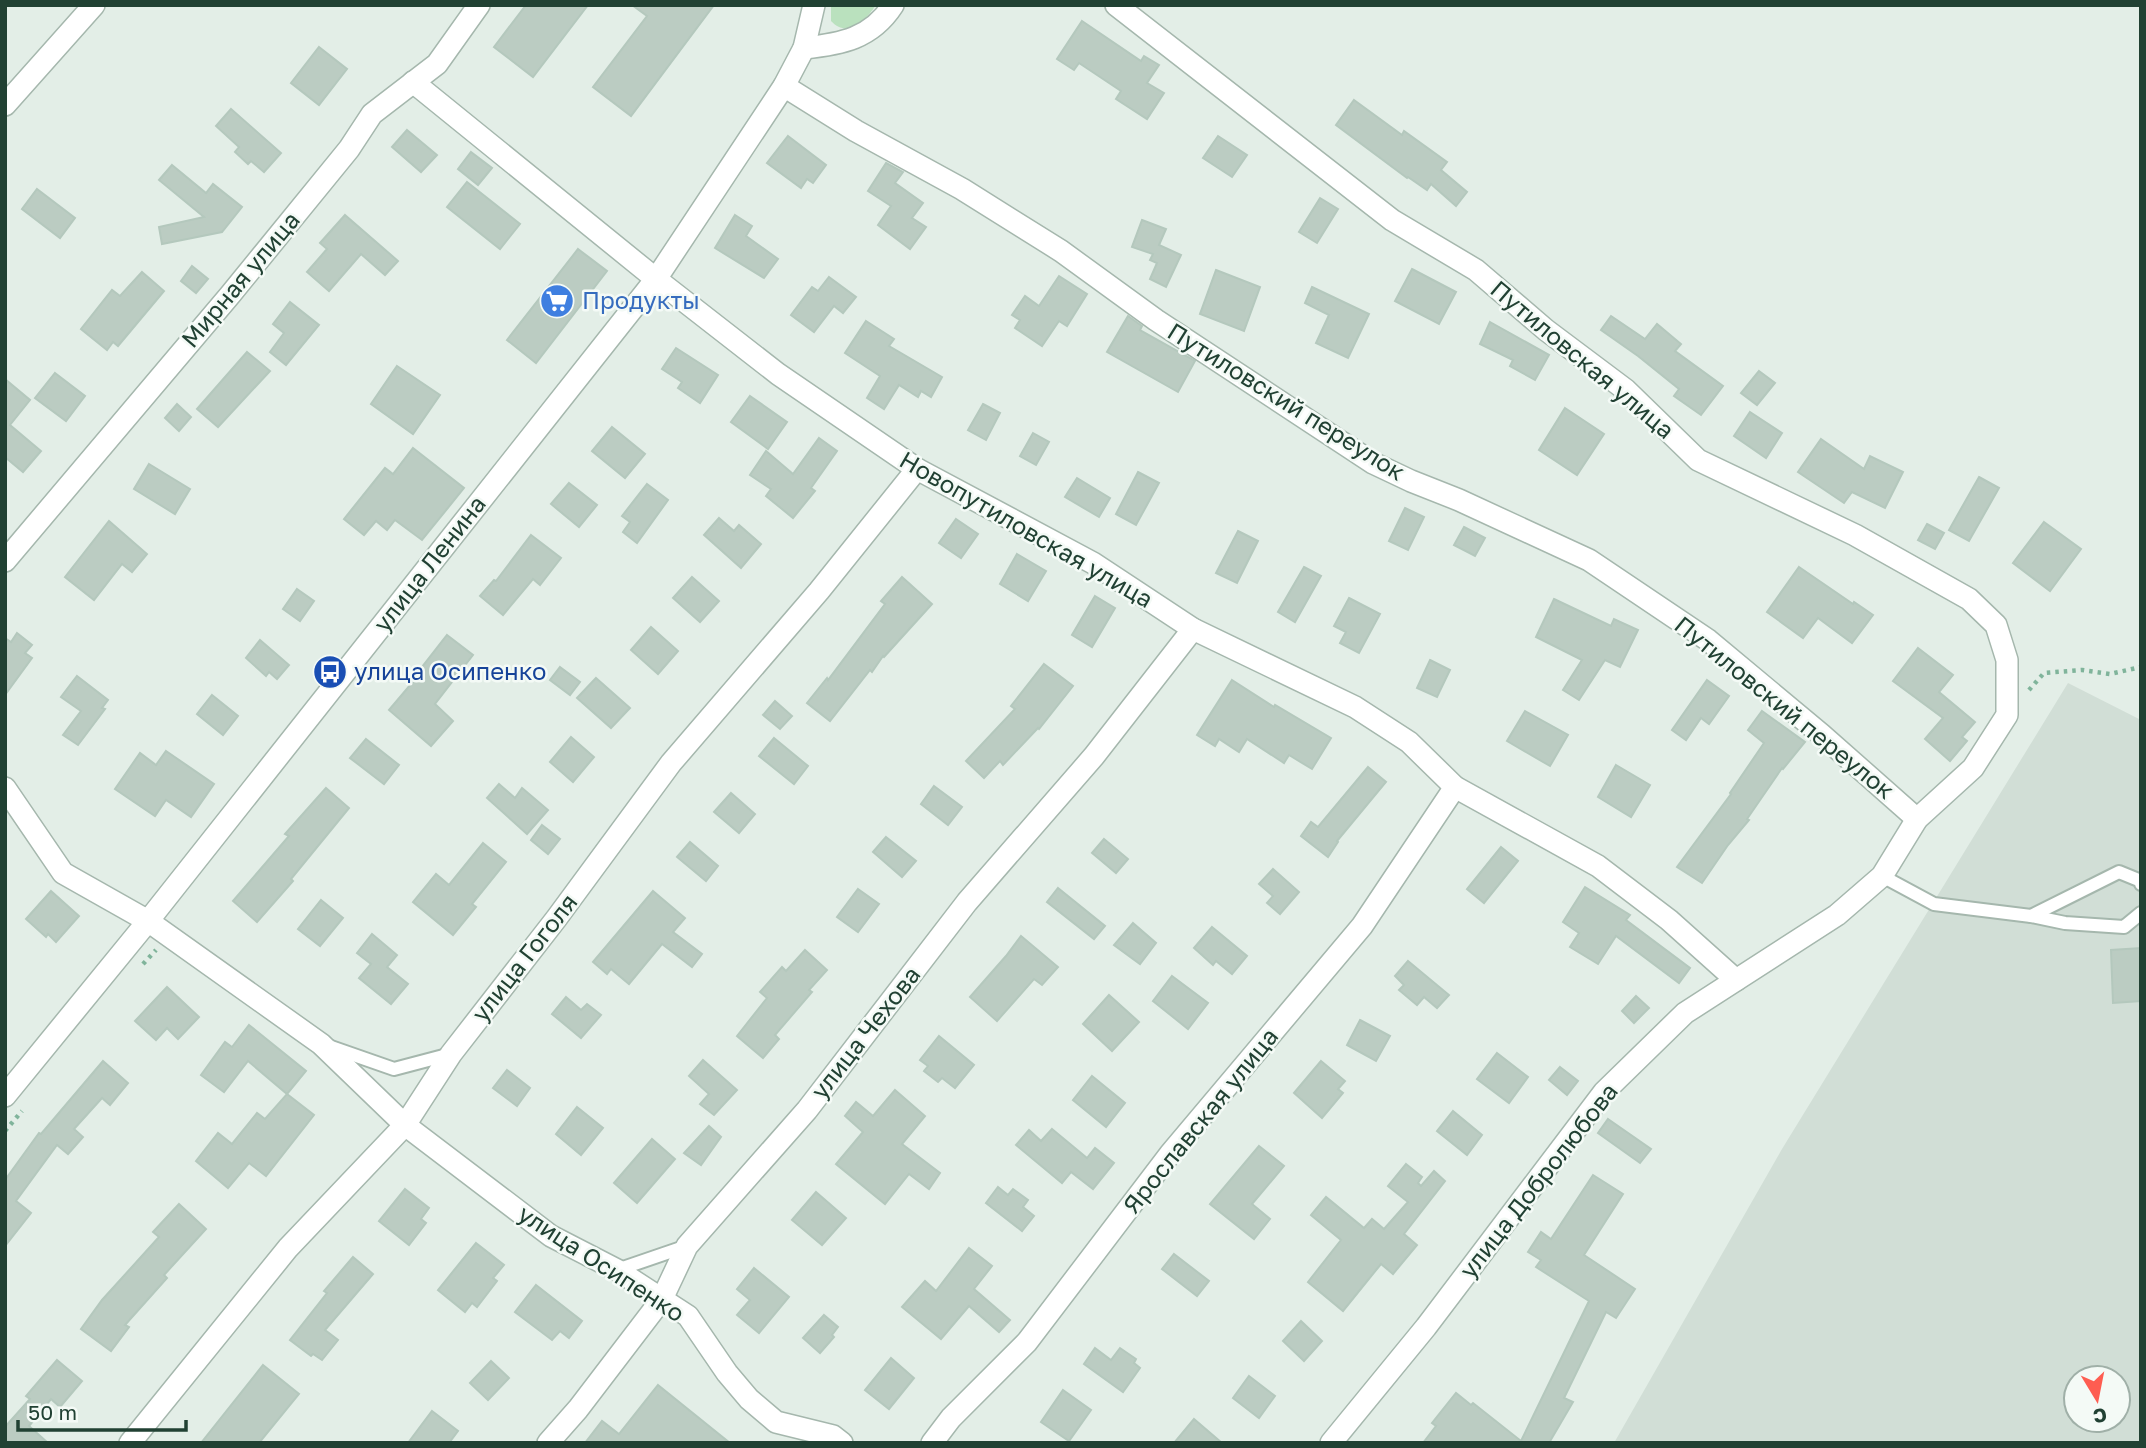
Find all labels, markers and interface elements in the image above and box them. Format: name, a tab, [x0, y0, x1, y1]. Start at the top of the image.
street label: Мирная улица	[175, 205, 305, 353]
street label: Путиловская улица	[1485, 274, 1681, 444]
supermarket icon: Продукты	[538, 282, 576, 320]
place label: Продукты	[582, 285, 700, 314]
street label: Путиловский переулок	[1163, 316, 1411, 486]
street label: Новопутиловская улица	[895, 444, 1159, 613]
street label: улица Ленина	[367, 489, 491, 637]
street label: Путиловский переулок	[1669, 609, 1901, 805]
bus stop icon: улица Осипенко	[311, 653, 349, 691]
place label: улица Осипенко	[354, 656, 546, 685]
street label: улица Гоголя	[465, 887, 583, 1027]
street label: улица Чехова	[804, 960, 926, 1104]
street label: Ярославская улица	[1116, 1022, 1283, 1219]
street label: улица Добролюбова	[1453, 1077, 1623, 1283]
street label: улица Осипенко	[513, 1198, 690, 1327]
north arrow	[2062, 1364, 2132, 1434]
scale bar	[18, 1388, 186, 1432]
text: 50 m	[28, 1399, 77, 1425]
text: С	[2091, 1404, 2109, 1429]

